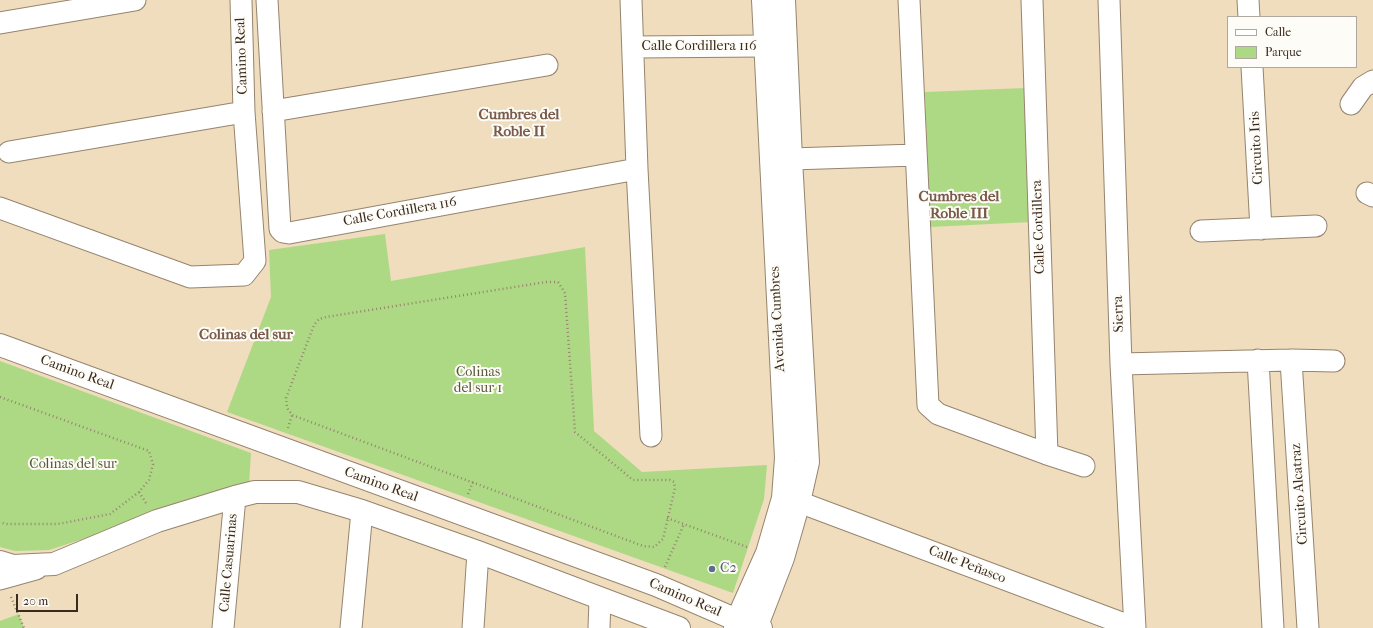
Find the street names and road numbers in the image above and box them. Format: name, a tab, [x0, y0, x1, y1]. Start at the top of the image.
street label: Camino Real	[232, 17, 252, 95]
street label: Calle Cordillera 116	[642, 39, 756, 55]
street label: Circuito Iris	[1247, 111, 1267, 185]
street label: Calle Cordillera	[1029, 180, 1049, 274]
street label: Calle Cordillera 116	[342, 194, 458, 230]
street label: Avenida Cumbres	[767, 266, 789, 372]
street label: Sierra	[1110, 295, 1128, 333]
street label: Camino Real	[38, 352, 116, 394]
street label: Circuito Alcatraz	[1288, 443, 1312, 545]
street label: Camino Real	[342, 464, 420, 506]
street label: Calle Casuarinas	[216, 513, 242, 613]
street label: Calle Peñasco	[926, 543, 1008, 587]
street label: Camino Real	[646, 575, 724, 621]

